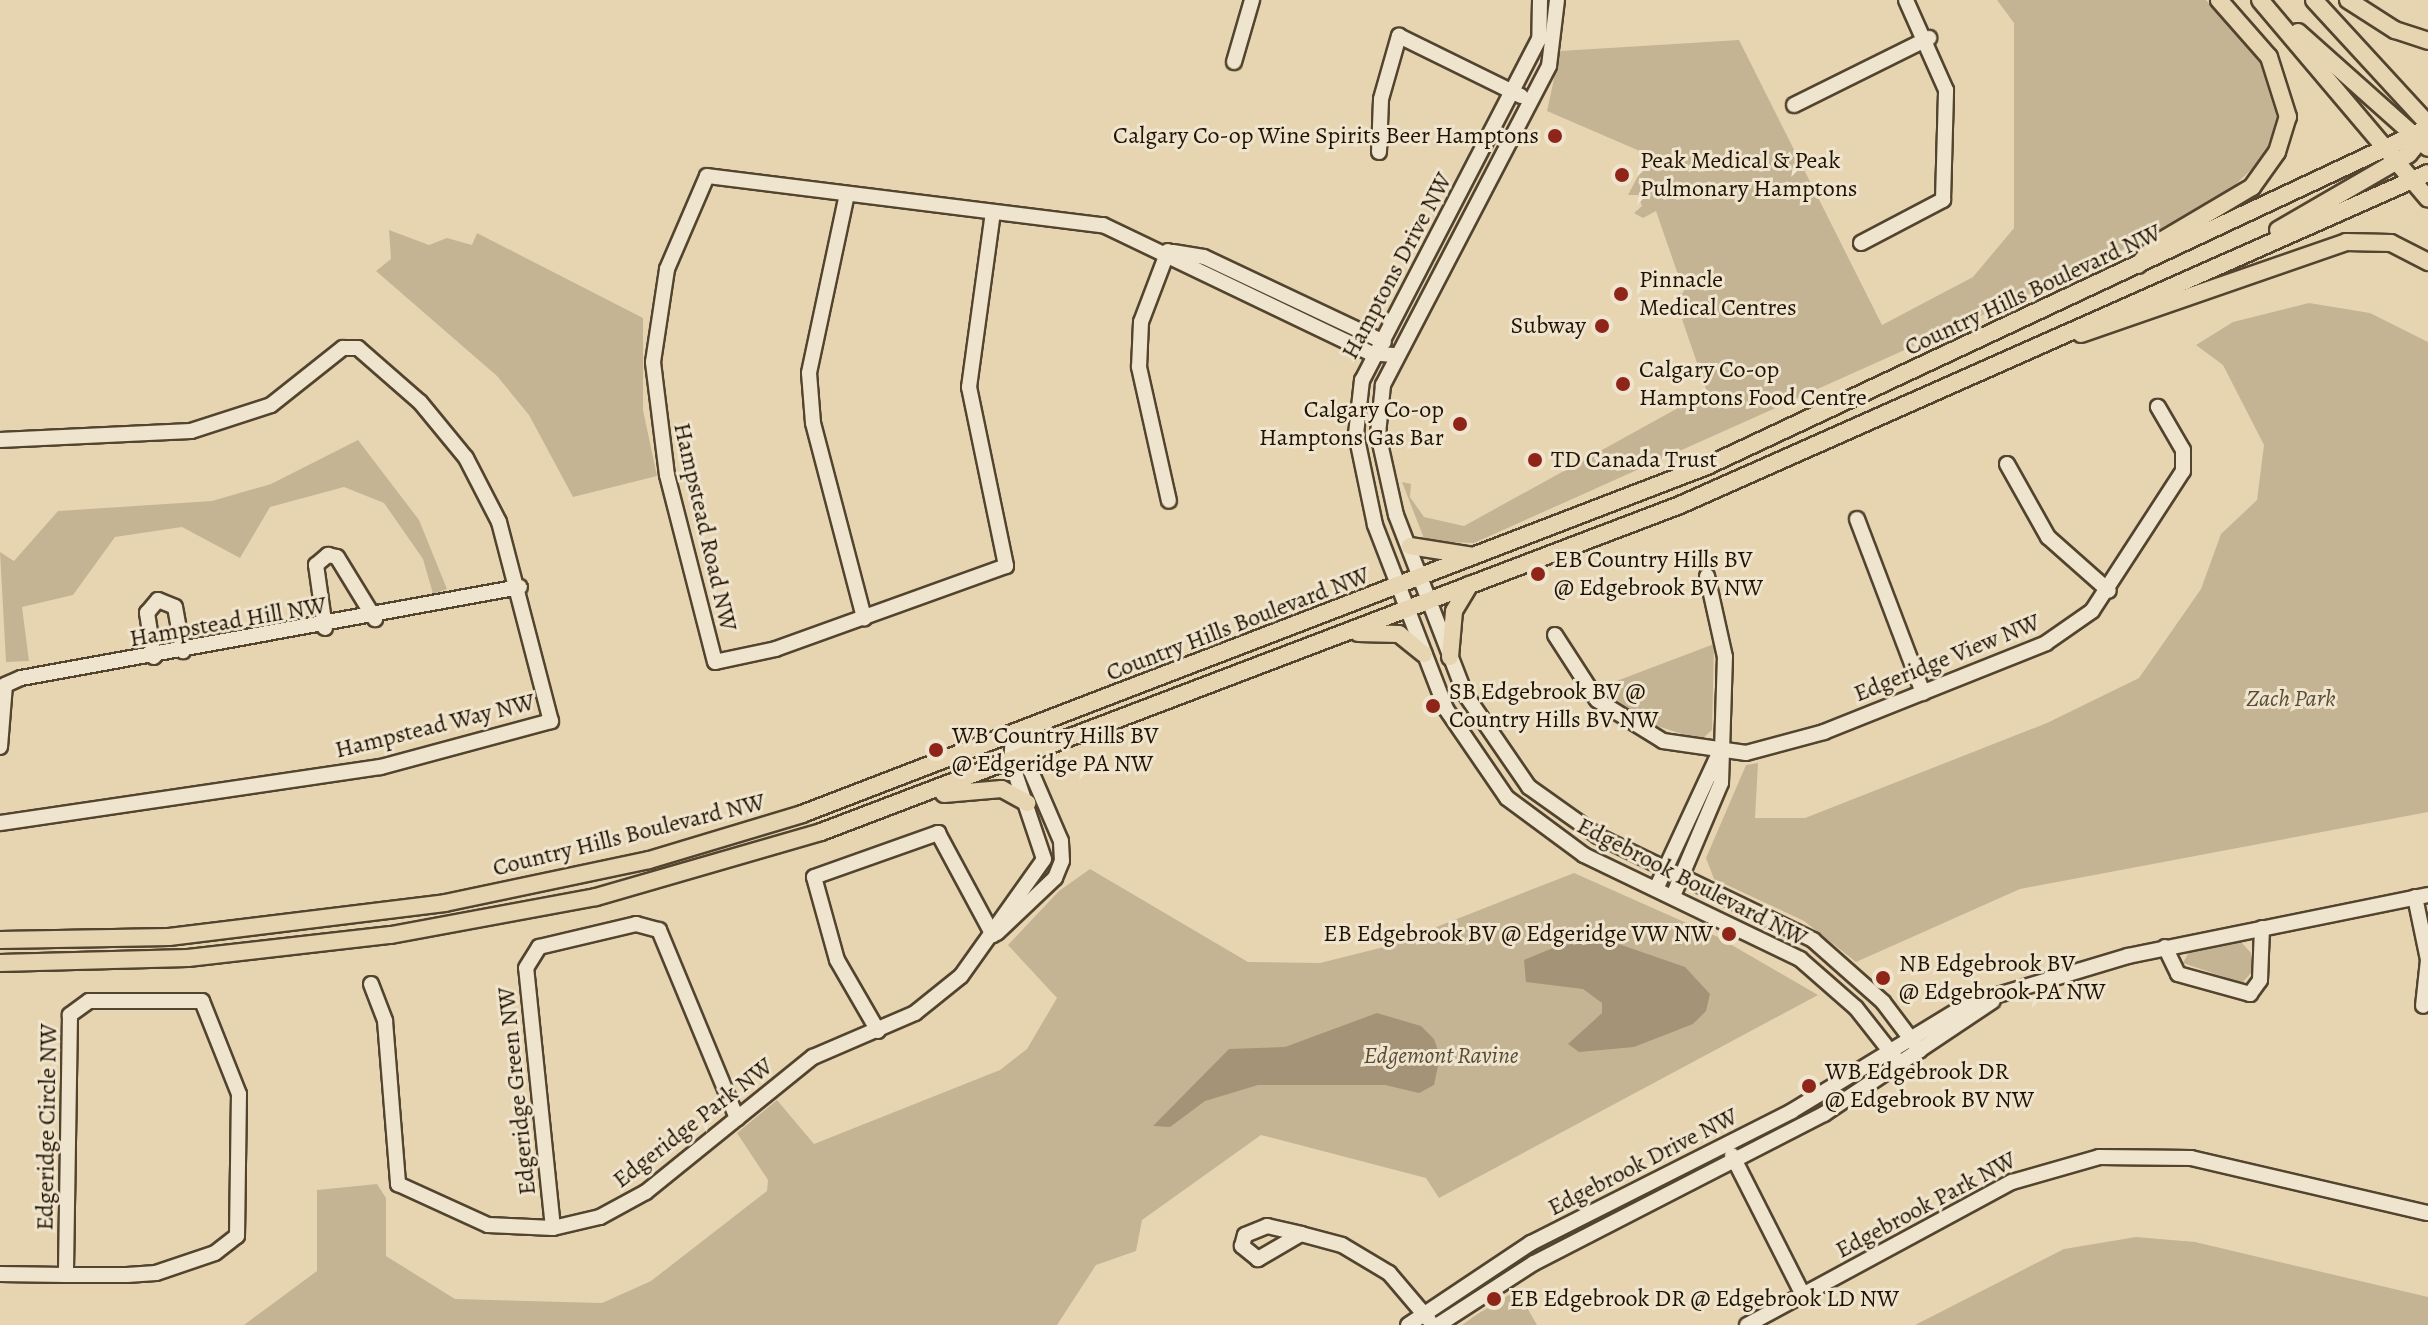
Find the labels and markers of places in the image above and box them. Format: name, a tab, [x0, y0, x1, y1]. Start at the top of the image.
place label: Calgary Co-op Wine Spirits Beer Hamptons	[1113, 122, 1539, 150]
marker: Calgary Co-op Wine Spirits Beer Hamptons	[1546, 127, 1564, 145]
place label: Peak Medical & Peak Pulmonary Hamptons	[1640, 147, 1857, 203]
marker: Peak Medical & Peak Pulmonary Hamptons	[1611, 164, 1633, 186]
place label: Pinnacle Medical Centres	[1639, 266, 1797, 322]
marker: Pinnacle Medical Centres	[1610, 283, 1632, 305]
place label: Subway	[1511, 312, 1586, 340]
marker: Subway	[1593, 317, 1611, 335]
place label: Calgary Co-op Hamptons Food Centre	[1639, 356, 1867, 412]
marker: Calgary Co-op Hamptons Food Centre	[1614, 375, 1632, 393]
place label: Calgary Co-op Hamptons Gas Bar	[1259, 396, 1444, 452]
marker: Calgary Co-op Hamptons Gas Bar	[1451, 415, 1469, 433]
place label: TD Canada Trust	[1551, 446, 1717, 474]
marker: TD Canada Trust	[1526, 451, 1544, 469]
place label: EB Country Hills BV @ Edgebrook BV NW	[1554, 546, 1763, 602]
marker: EB Country Hills BV @ Edgebrook BV NW	[1529, 565, 1547, 583]
place label: SB Edgebrook BV @ Country Hills BV NW	[1449, 678, 1659, 734]
marker: SB Edgebrook BV @ Country Hills BV NW	[1424, 697, 1442, 715]
place label: WB Country Hills BV @ Edgeridge PA NW	[952, 722, 1159, 778]
marker: WB Country Hills BV @ Edgeridge PA NW	[927, 741, 945, 759]
place label: EB Edgebrook BV @ Edgeridge VW NW	[1323, 920, 1713, 948]
marker: EB Edgebrook BV @ Edgeridge VW NW	[1720, 925, 1738, 943]
place label: NB Edgebrook BV @ Edgebrook PA NW	[1899, 950, 2106, 1006]
marker: NB Edgebrook BV @ Edgebrook PA NW	[1874, 969, 1892, 987]
place label: WB Edgebrook DR @ Edgebrook BV NW	[1825, 1058, 2034, 1114]
marker: WB Edgebrook DR @ Edgebrook BV NW	[1800, 1077, 1818, 1095]
place label: EB Edgebrook DR @ Edgebrook LD NW	[1510, 1285, 1899, 1313]
marker: EB Edgebrook DR @ Edgebrook LD NW	[1485, 1290, 1503, 1308]

